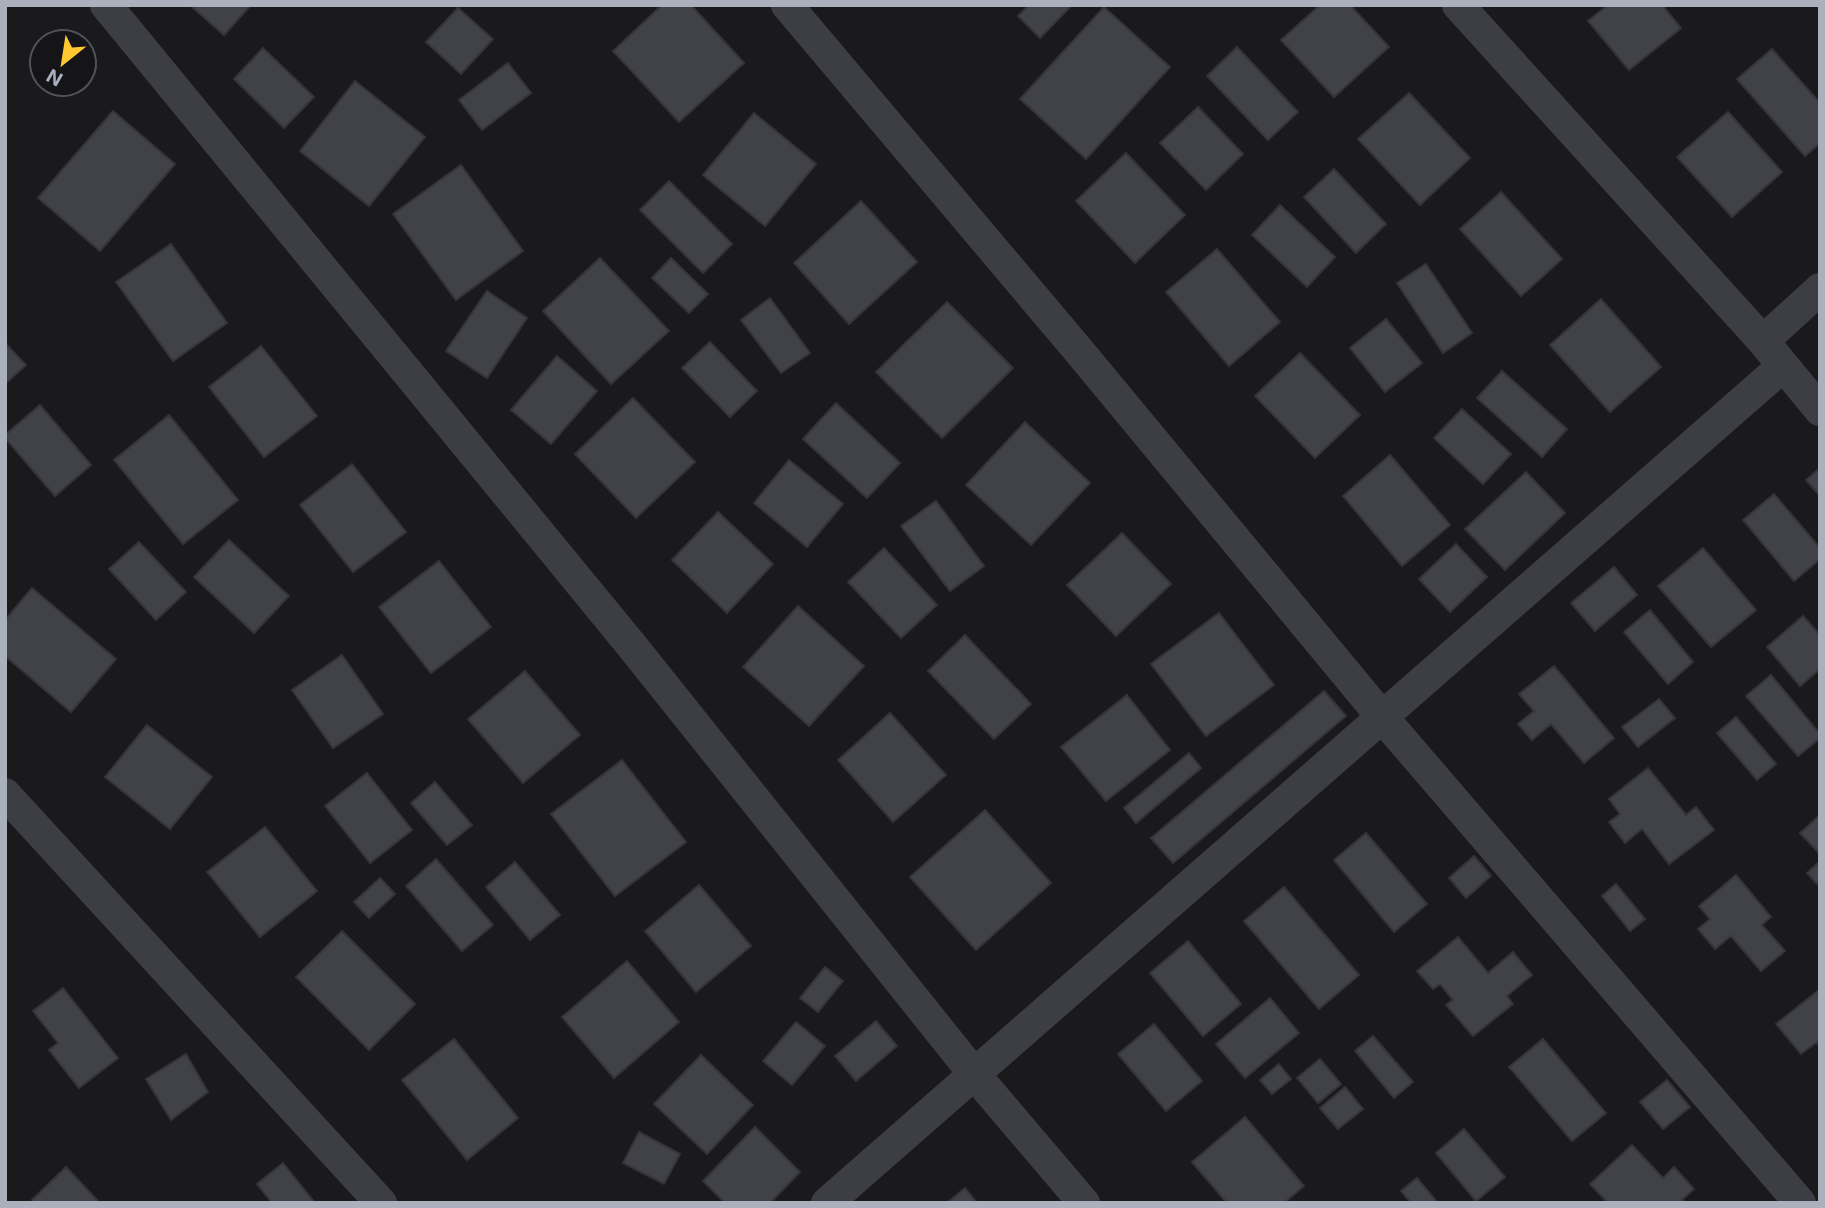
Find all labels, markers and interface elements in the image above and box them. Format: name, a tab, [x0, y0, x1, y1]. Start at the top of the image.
north arrow	[28, 28, 98, 98]
text: N	[43, 64, 67, 91]

